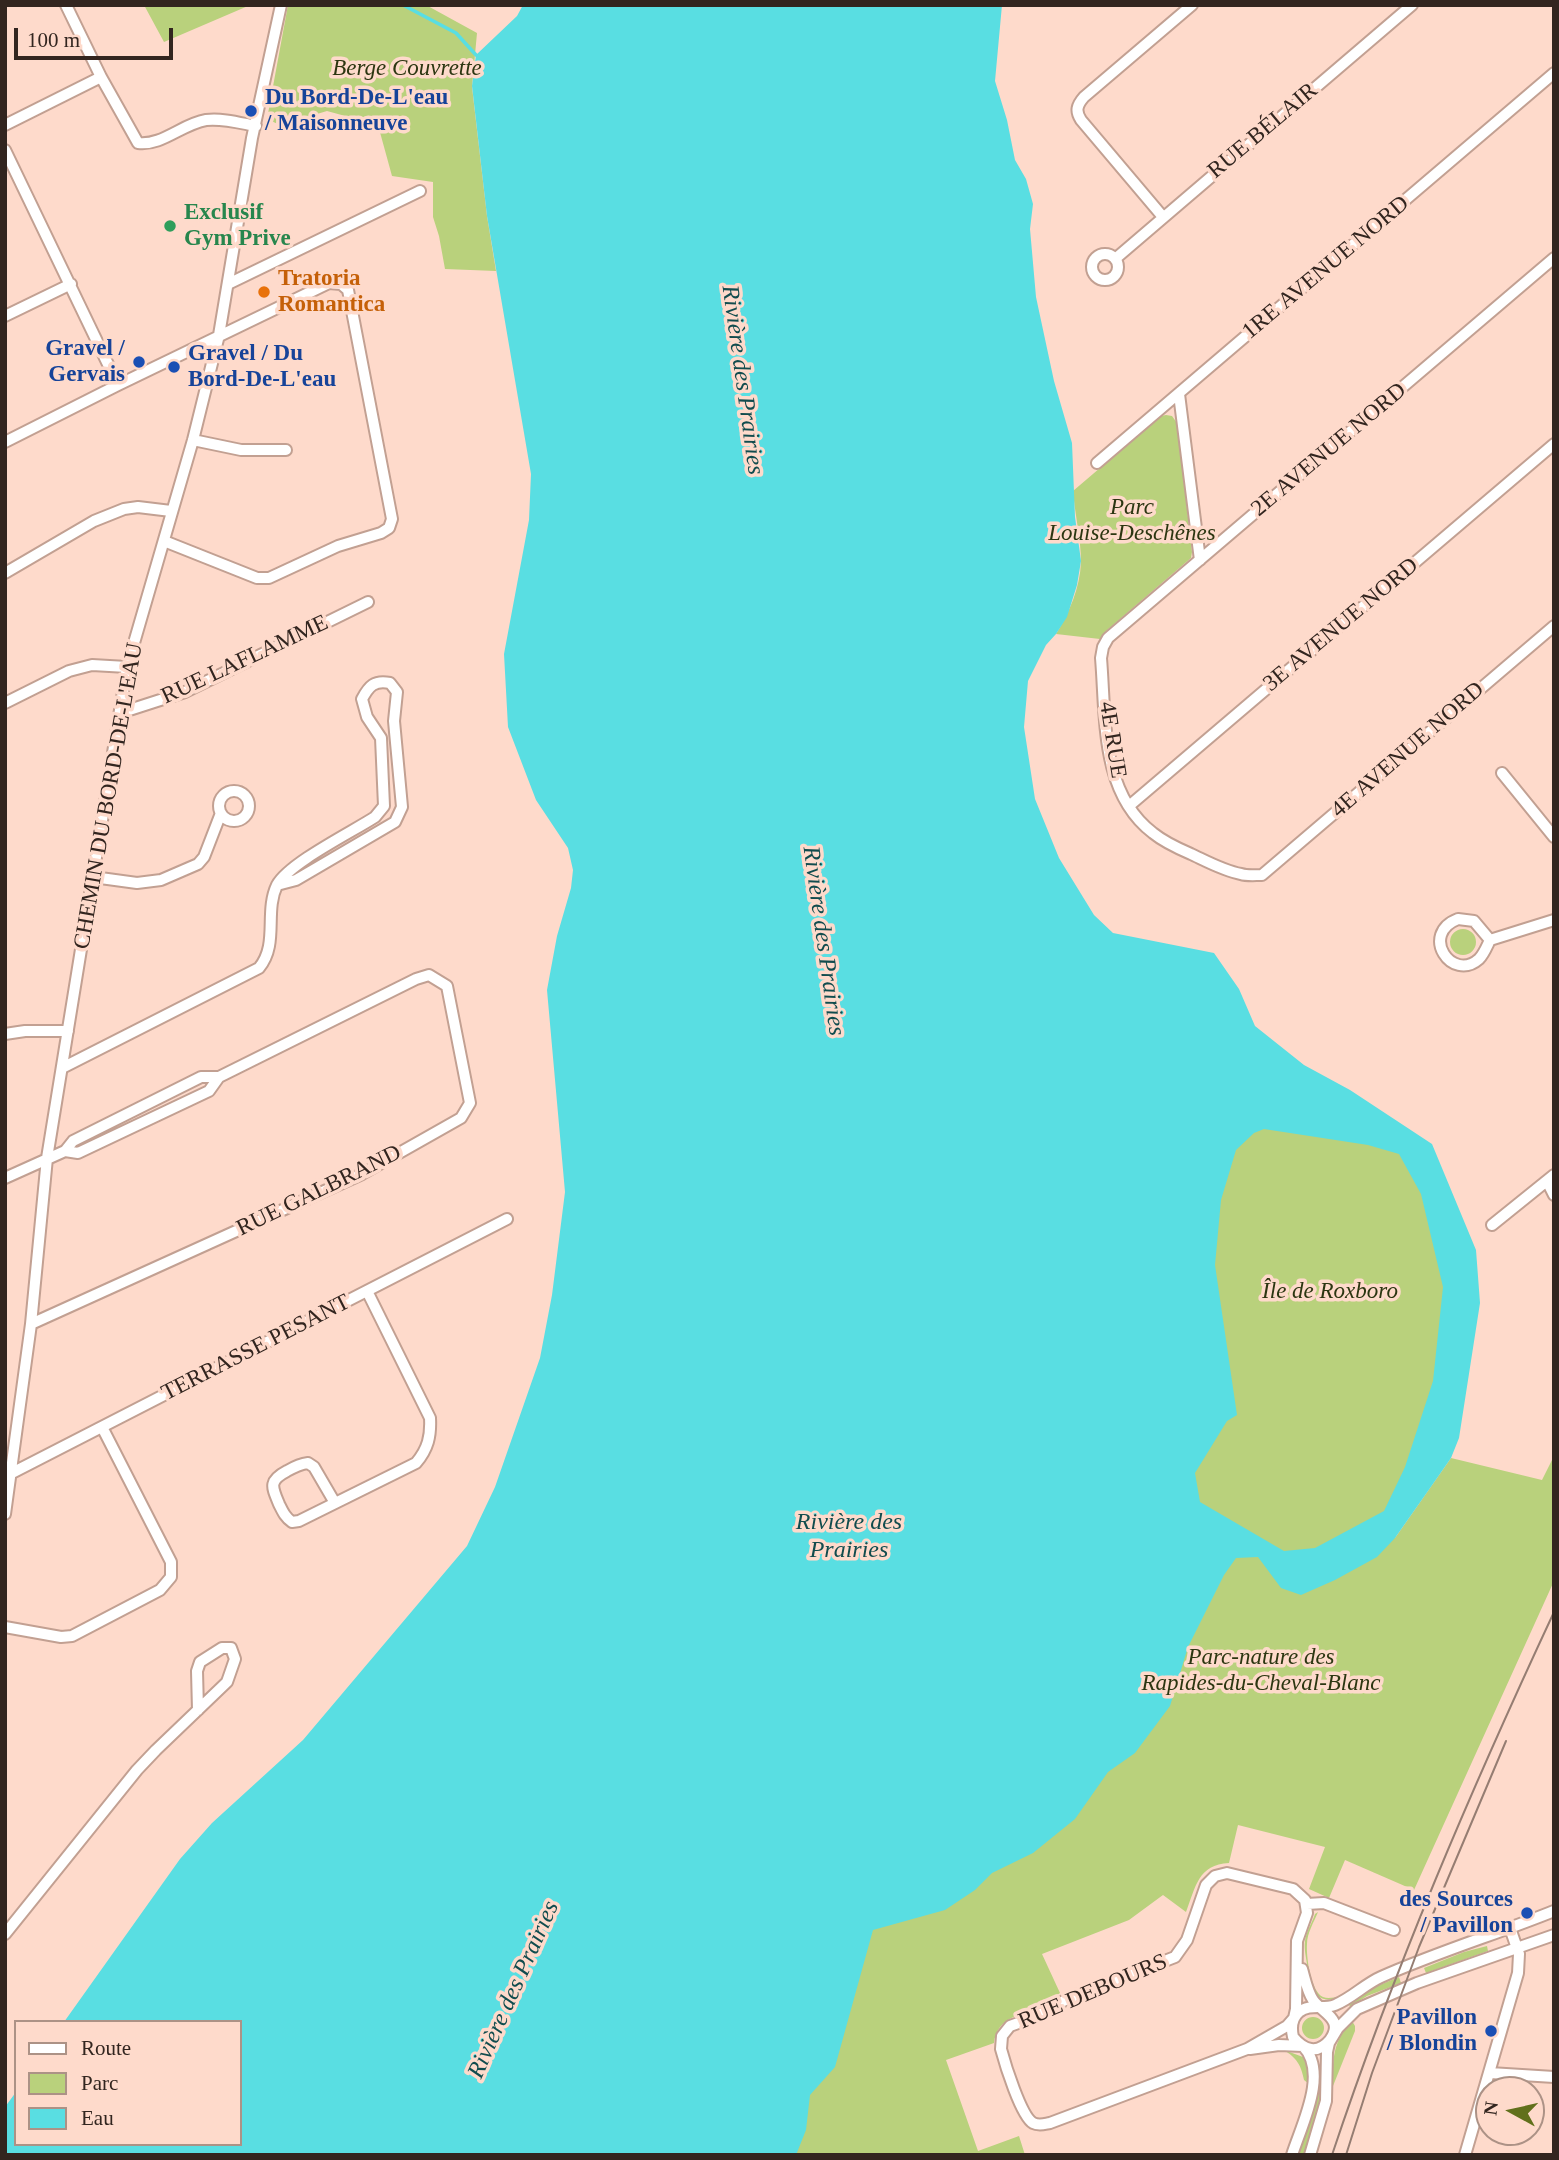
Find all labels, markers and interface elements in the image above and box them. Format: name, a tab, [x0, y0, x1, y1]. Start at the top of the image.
scale bar	[18, 14, 177, 58]
text: 100 m	[27, 28, 80, 52]
park label: Berge Couvrette	[332, 55, 482, 83]
street label: RUE BÉLAIR	[1202, 77, 1324, 185]
place label: Du Bord-De-L'eau / Maisonneuve	[265, 84, 448, 138]
marker: Du Bord-De-L'eau / Maisonneuve	[243, 103, 259, 119]
street label: 1RE AVENUE NORD	[1237, 190, 1415, 346]
place label: Exclusif Gym Prive	[184, 199, 291, 253]
marker: Exclusif Gym Prive	[162, 218, 178, 234]
place label: Tratoria Romantica	[278, 265, 385, 319]
water label: Rivière des Prairies	[714, 283, 770, 477]
marker: Tratoria Romantica	[256, 284, 272, 300]
place label: Gravel / Gervais	[45, 335, 125, 389]
place label: Gravel / Du Bord-De-L'eau	[188, 340, 336, 394]
marker: Gravel / Gervais	[131, 354, 147, 370]
marker: Gravel / Du Bord-De-L'eau	[166, 359, 182, 375]
street label: 2E AVENUE NORD	[1246, 377, 1412, 523]
park label: Parc Louise-Deschênes	[1048, 494, 1216, 548]
street label: 3E AVENUE NORD	[1258, 552, 1424, 698]
street label: RUE LAFLAMME	[157, 609, 333, 711]
street label: CHEMIN DU BORD-DE-L'EAU	[68, 641, 150, 951]
street label: 4E AVENUE NORD	[1326, 676, 1490, 824]
street label: 4E RUE	[1092, 700, 1132, 780]
water label: Rivière des Prairies	[795, 844, 851, 1038]
street label: RUE GALBRAND	[232, 1139, 406, 1243]
park label: Île de Roxboro	[1262, 1278, 1398, 1306]
street label: TERRASSE PESANT	[157, 1289, 355, 1407]
water label: Rivière des Prairies	[796, 1509, 902, 1565]
park label: Parc-nature des Rapides-du-Cheval-Blanc	[1142, 1644, 1380, 1698]
place label: des Sources / Pavillon	[1399, 1886, 1513, 1940]
water label: Rivière des Prairies	[462, 1897, 566, 2083]
marker: des Sources / Pavillon	[1519, 1905, 1535, 1921]
street label: RUE DEBOURS	[1014, 1948, 1172, 2036]
place label: Pavillon / Blondin	[1387, 2004, 1477, 2058]
legend	[14, 2020, 242, 2146]
marker: Pavillon / Blondin	[1483, 2023, 1499, 2039]
text: Route	[81, 2036, 131, 2060]
text: Parc	[81, 2071, 118, 2095]
north arrow	[1475, 2076, 1545, 2146]
text: N	[1479, 2100, 1502, 2117]
text: Eau	[81, 2106, 114, 2130]

